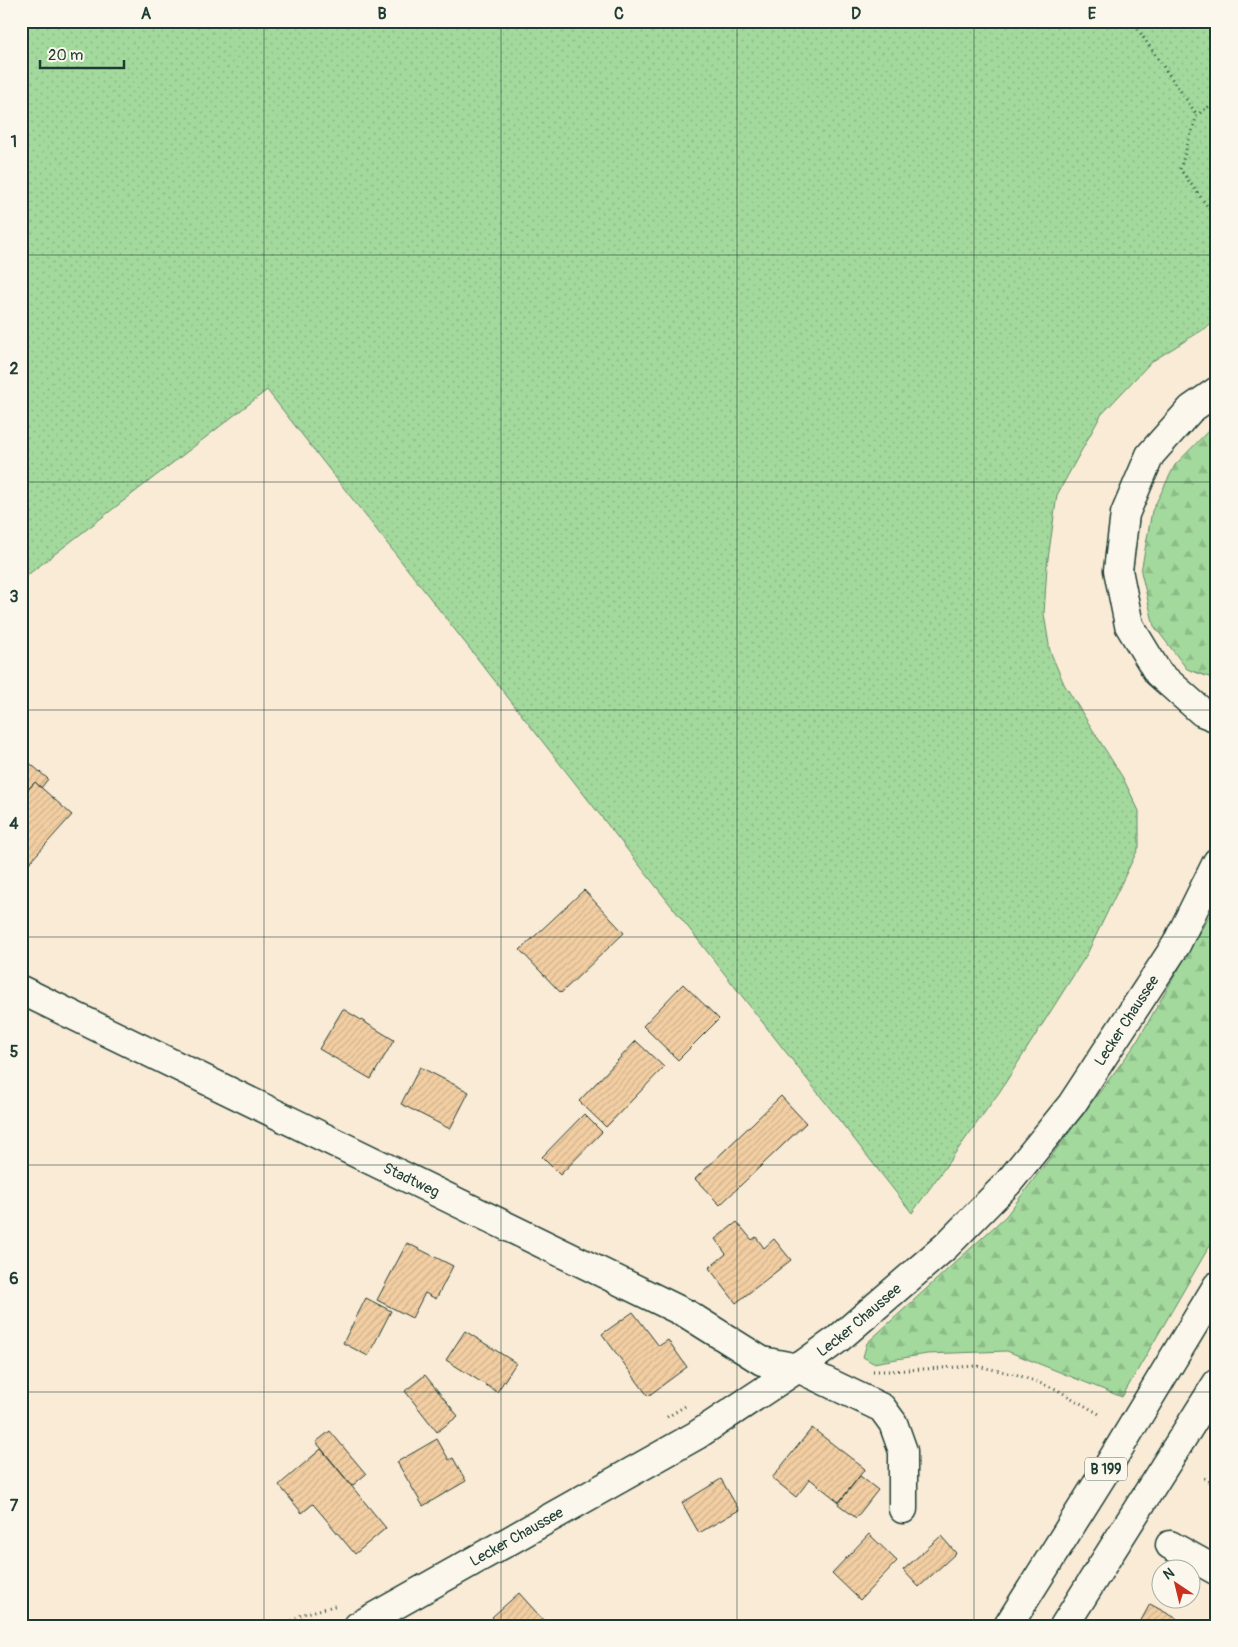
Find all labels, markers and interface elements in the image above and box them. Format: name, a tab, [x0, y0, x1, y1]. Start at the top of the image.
text: A	[141, 4, 152, 24]
text: B	[377, 4, 387, 24]
text: C	[614, 4, 624, 24]
text: D	[851, 4, 861, 24]
text: E	[1088, 4, 1097, 24]
scale bar	[40, 38, 124, 70]
text: 20 m	[48, 46, 83, 65]
text: 1	[11, 132, 17, 152]
text: 2	[10, 359, 19, 379]
text: 3	[10, 587, 19, 607]
text: 4	[9, 814, 19, 834]
street label: Lecker Chaussee	[1090, 971, 1163, 1070]
text: 5	[10, 1042, 19, 1062]
street label: Stadtweg	[380, 1158, 443, 1202]
text: 6	[9, 1269, 19, 1289]
street label: Lecker Chaussee	[813, 1279, 906, 1361]
road number: B 199	[1085, 1458, 1127, 1480]
text: 7	[10, 1496, 19, 1516]
street label: Lecker Chaussee	[466, 1502, 567, 1571]
north arrow	[1150, 1560, 1200, 1610]
text: N	[1160, 1564, 1178, 1583]

